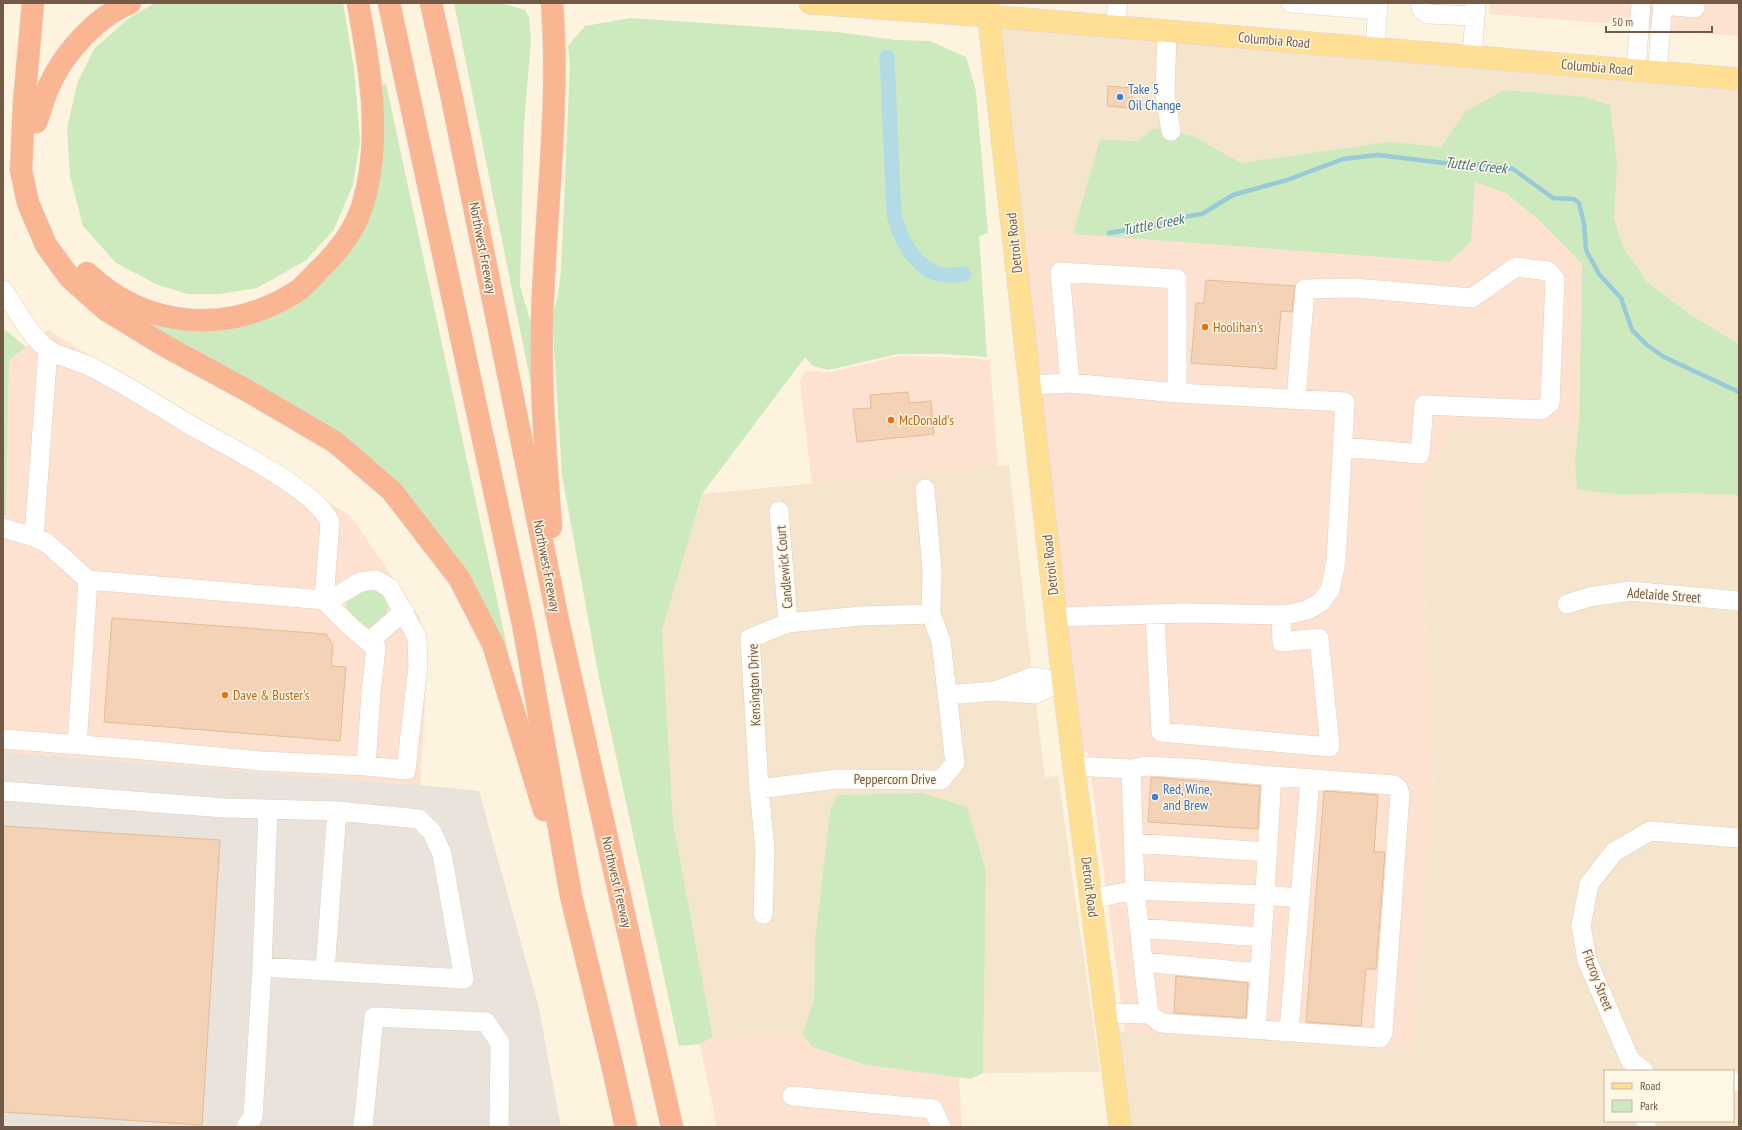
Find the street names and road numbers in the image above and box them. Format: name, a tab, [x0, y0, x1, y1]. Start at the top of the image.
street label: Columbia Road	[1237, 28, 1311, 52]
street label: Columbia Road	[1560, 55, 1634, 79]
street label: Northwest Freeway	[465, 200, 501, 296]
street label: Detroit Road	[1002, 212, 1026, 274]
street label: Northwest Freeway	[529, 518, 565, 614]
street label: Candlewick Court	[771, 524, 797, 609]
street label: Detroit Road	[1038, 534, 1062, 596]
street label: Adelaide Street	[1626, 583, 1702, 607]
street label: Kensington Drive	[744, 643, 764, 727]
street label: Peppercorn Drive	[854, 770, 937, 788]
street label: Northwest Freeway	[598, 835, 636, 930]
street label: Detroit Road	[1077, 856, 1103, 918]
street label: Fitzroy Street	[1578, 947, 1618, 1013]

